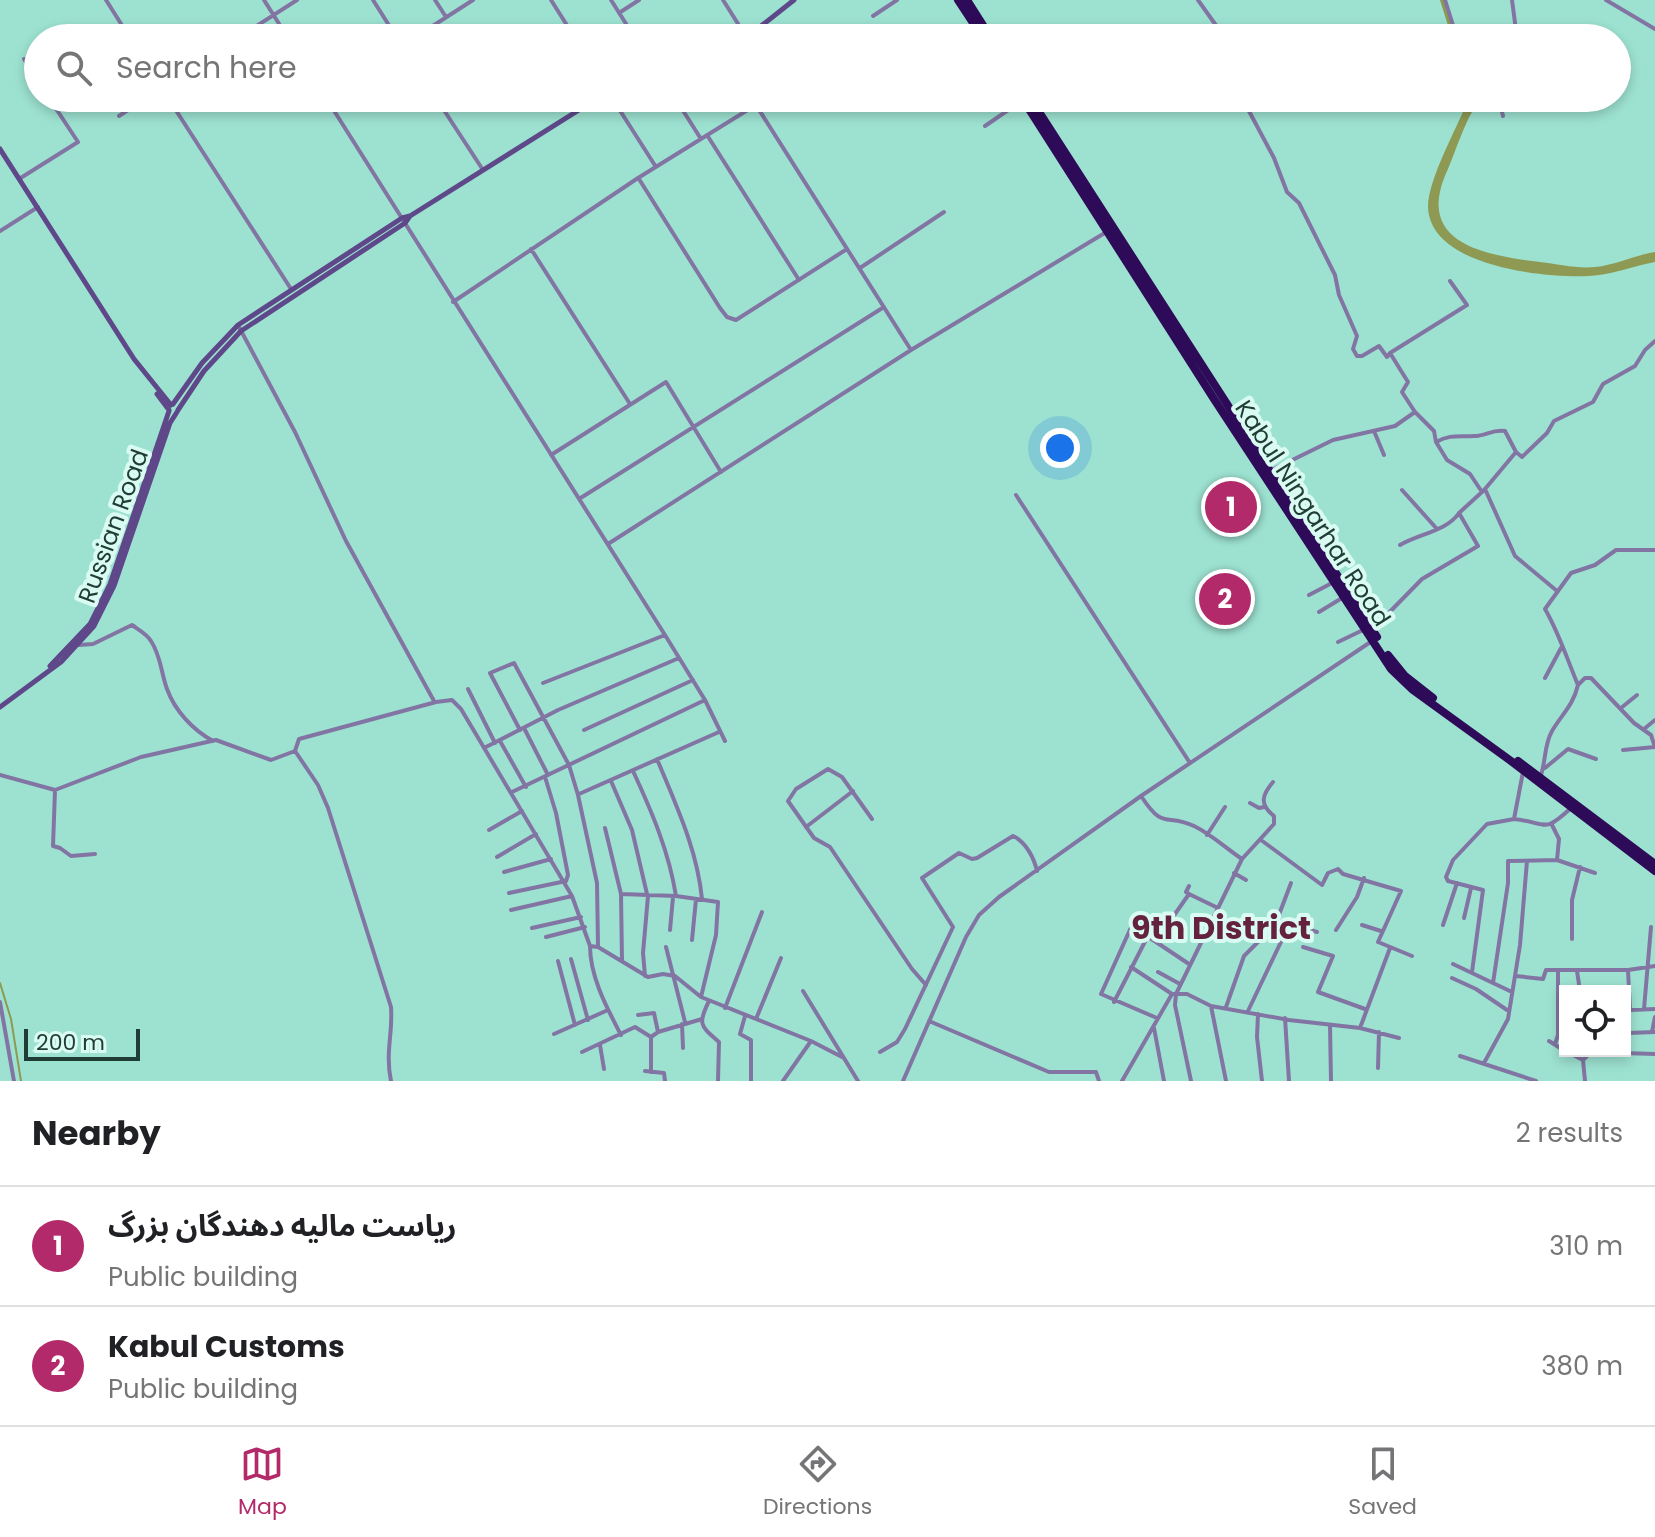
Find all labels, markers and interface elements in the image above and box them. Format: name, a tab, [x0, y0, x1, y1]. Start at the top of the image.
search box	[24, 24, 1631, 112]
icon: search	[52, 46, 96, 90]
text: Search here	[116, 46, 297, 89]
street label: Kabul Ningarhar Road	[1227, 394, 1399, 632]
your location	[1040, 428, 1080, 468]
street label: Russian Road	[70, 445, 156, 607]
pin: 1	[1205, 477, 1257, 537]
pin: 2	[1199, 569, 1251, 629]
district label: 9th District	[1131, 905, 1311, 950]
map controls	[1559, 985, 1631, 1057]
button: locate	[1559, 985, 1631, 1057]
scale bar	[24, 1025, 140, 1061]
text: 200 m	[36, 1027, 105, 1058]
text: Nearby	[32, 1109, 161, 1157]
text: 2 results	[1516, 1115, 1623, 1151]
text: ریاست مالیه دهندگان بزرگ	[108, 1204, 457, 1247]
text: 1	[53, 1228, 63, 1264]
text: 310 m	[1549, 1228, 1623, 1264]
text: Public building	[108, 1259, 298, 1295]
text: Kabul Customs	[108, 1325, 345, 1368]
text: 2	[51, 1348, 65, 1384]
text: 380 m	[1541, 1348, 1623, 1384]
text: Public building	[108, 1371, 298, 1407]
tab: Map	[238, 1442, 287, 1523]
tab: Directions	[763, 1442, 872, 1523]
tab: Saved	[1348, 1442, 1417, 1523]

